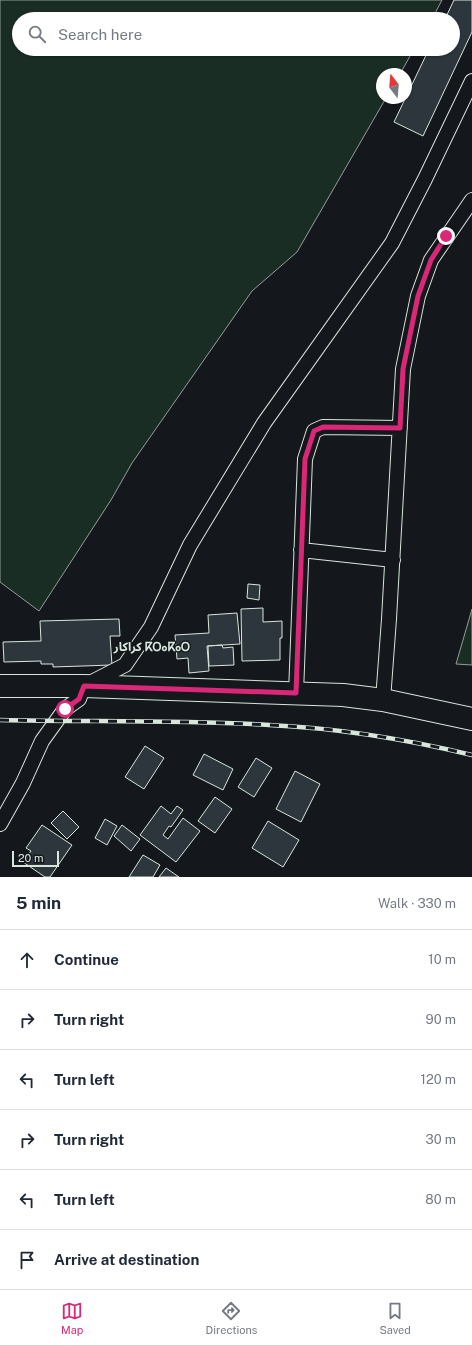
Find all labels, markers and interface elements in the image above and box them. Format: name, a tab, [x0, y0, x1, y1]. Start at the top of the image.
search box	[12, 12, 460, 56]
icon: search	[26, 23, 48, 45]
text: Search here	[58, 26, 142, 43]
north arrow	[376, 68, 412, 104]
route end	[437, 227, 455, 245]
district label: كراكار ⴽⵔⴰⴽⴰⵔ	[113, 640, 190, 654]
route start	[56, 700, 74, 718]
scale bar	[12, 849, 59, 868]
text: 20 m	[18, 852, 43, 864]
text: 5 min	[16, 893, 61, 913]
text: Walk · 330 m	[378, 896, 456, 911]
icon: ahead	[16, 949, 38, 971]
text: Continue	[54, 951, 119, 968]
text: 10 m	[428, 952, 456, 967]
icon: right	[16, 1009, 38, 1031]
text: Turn right	[54, 1011, 124, 1028]
text: 90 m	[426, 1012, 456, 1027]
icon: left	[16, 1069, 38, 1091]
text: Turn left	[54, 1071, 115, 1088]
text: 120 m	[421, 1072, 456, 1087]
icon: right	[16, 1129, 38, 1151]
text: Turn right	[54, 1131, 124, 1148]
text: 30 m	[426, 1132, 456, 1147]
icon: left	[16, 1189, 38, 1211]
text: Turn left	[54, 1191, 115, 1208]
text: 80 m	[425, 1192, 456, 1207]
icon: arrive	[16, 1249, 38, 1271]
text: Arrive at destination	[54, 1251, 199, 1268]
tab: Map	[61, 1300, 83, 1336]
tab: Directions	[206, 1300, 257, 1336]
tab: Saved	[379, 1300, 411, 1336]

